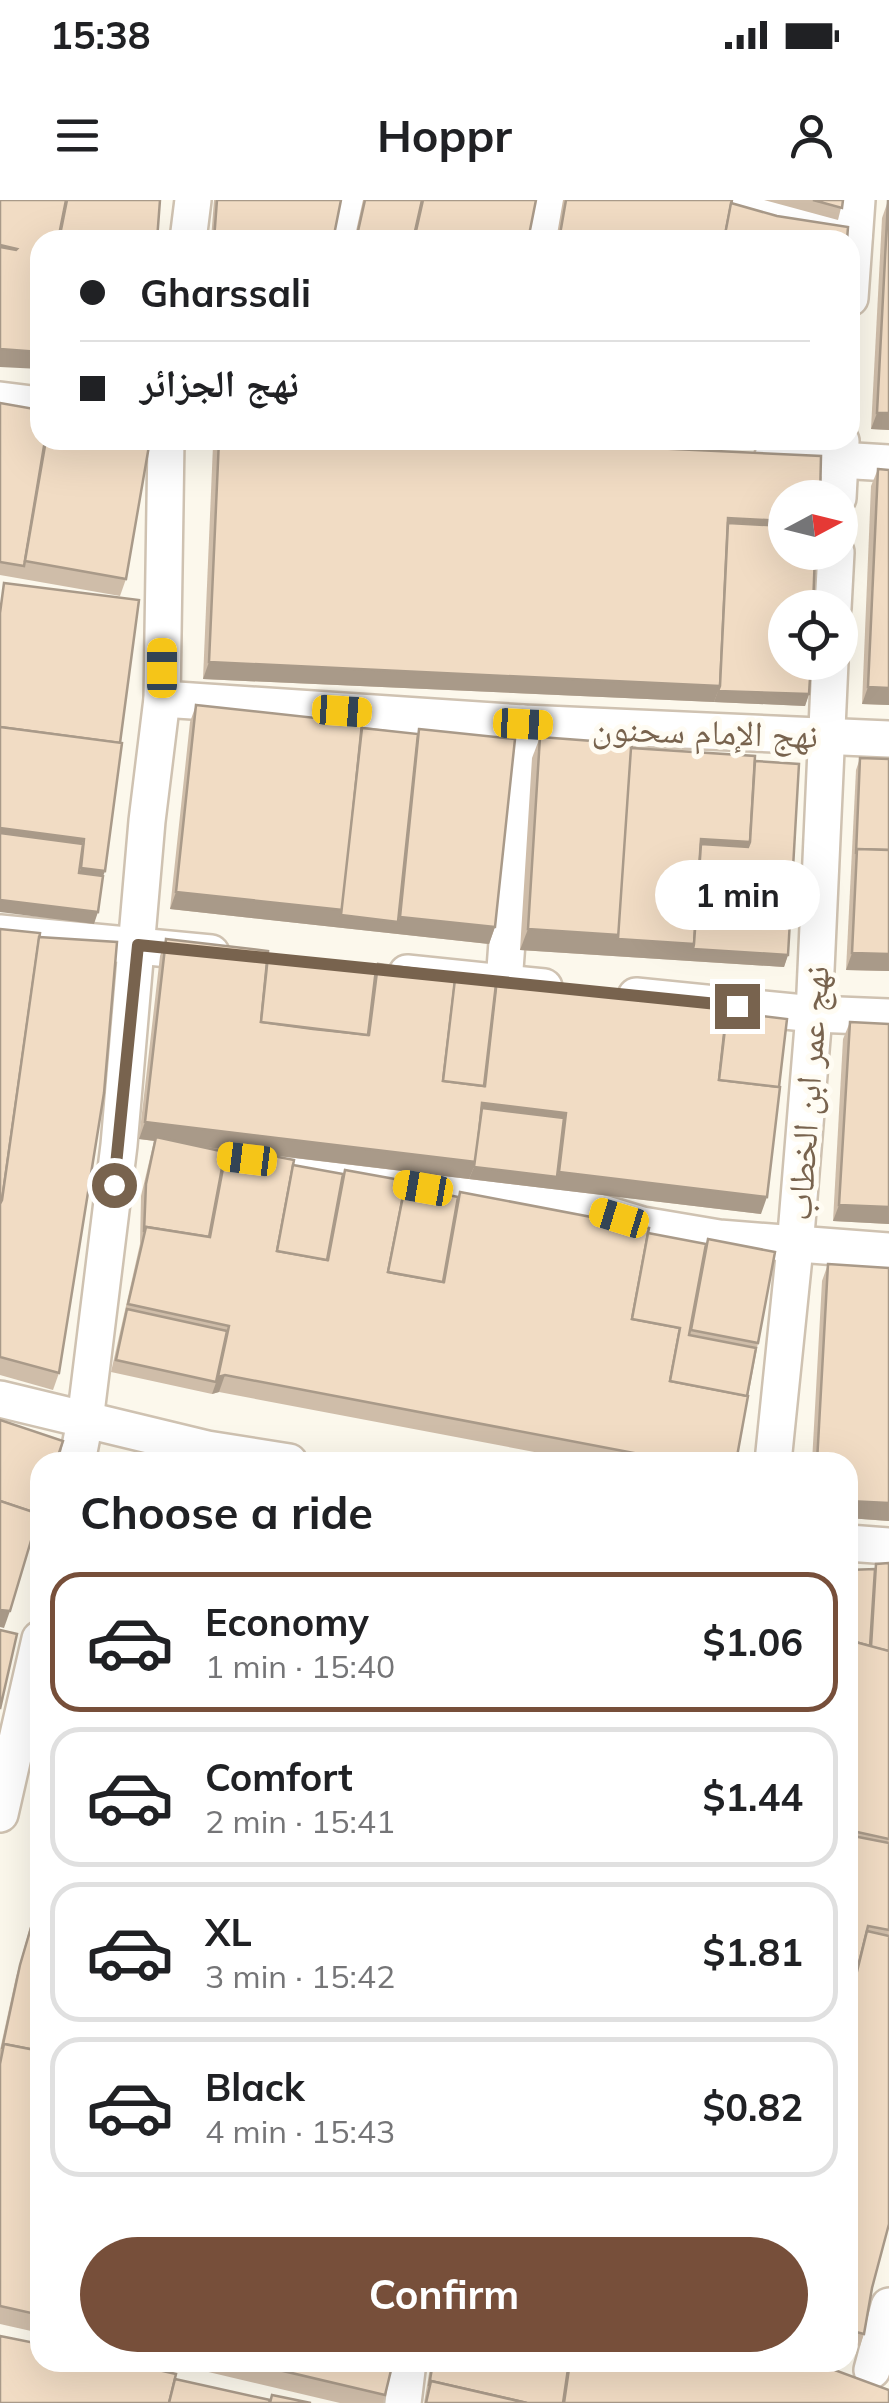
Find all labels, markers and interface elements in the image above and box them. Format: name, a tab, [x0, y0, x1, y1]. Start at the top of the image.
text: 15:38	[50, 11, 151, 59]
text: Hoppr	[377, 107, 512, 163]
icon: menu	[50, 108, 105, 163]
icon: person	[784, 108, 839, 163]
text: Gharssali	[140, 269, 311, 317]
text: نهج الجزائر	[140, 359, 299, 407]
north arrow	[768, 480, 858, 570]
map controls	[768, 480, 858, 680]
button: locate	[768, 590, 858, 680]
car	[147, 638, 177, 698]
car	[311, 694, 373, 728]
street label: نهج الإمام سحنون	[591, 705, 819, 759]
car	[492, 707, 554, 741]
callout: 1 min	[654, 861, 820, 931]
text: 1 min	[695, 875, 780, 915]
street label: نهج عمر ابن الخطاب	[776, 964, 839, 1222]
route end	[715, 984, 760, 1029]
car	[215, 1140, 279, 1178]
route start	[92, 1163, 137, 1208]
car	[391, 1168, 455, 1208]
car	[586, 1195, 652, 1241]
text: Choose a ride	[80, 1484, 373, 1540]
icon: car	[85, 1597, 175, 1687]
text: Economy	[205, 1598, 369, 1646]
text: $1.06	[702, 1618, 803, 1666]
text: 1 min · 15:40	[205, 1646, 395, 1686]
icon: car	[85, 1752, 175, 1842]
text: Comfort	[205, 1753, 353, 1801]
text: $1.44	[702, 1773, 803, 1821]
text: 2 min · 15:41	[205, 1801, 395, 1841]
icon: car	[85, 1907, 175, 1997]
text: XL	[205, 1908, 252, 1956]
text: $1.81	[702, 1928, 803, 1976]
text: 3 min · 15:42	[205, 1956, 395, 1996]
icon: car	[85, 2062, 175, 2152]
text: Black	[205, 2063, 305, 2111]
text: $0.82	[702, 2083, 803, 2131]
text: 4 min · 15:43	[205, 2111, 395, 2151]
button: Confirm	[80, 2237, 808, 2352]

